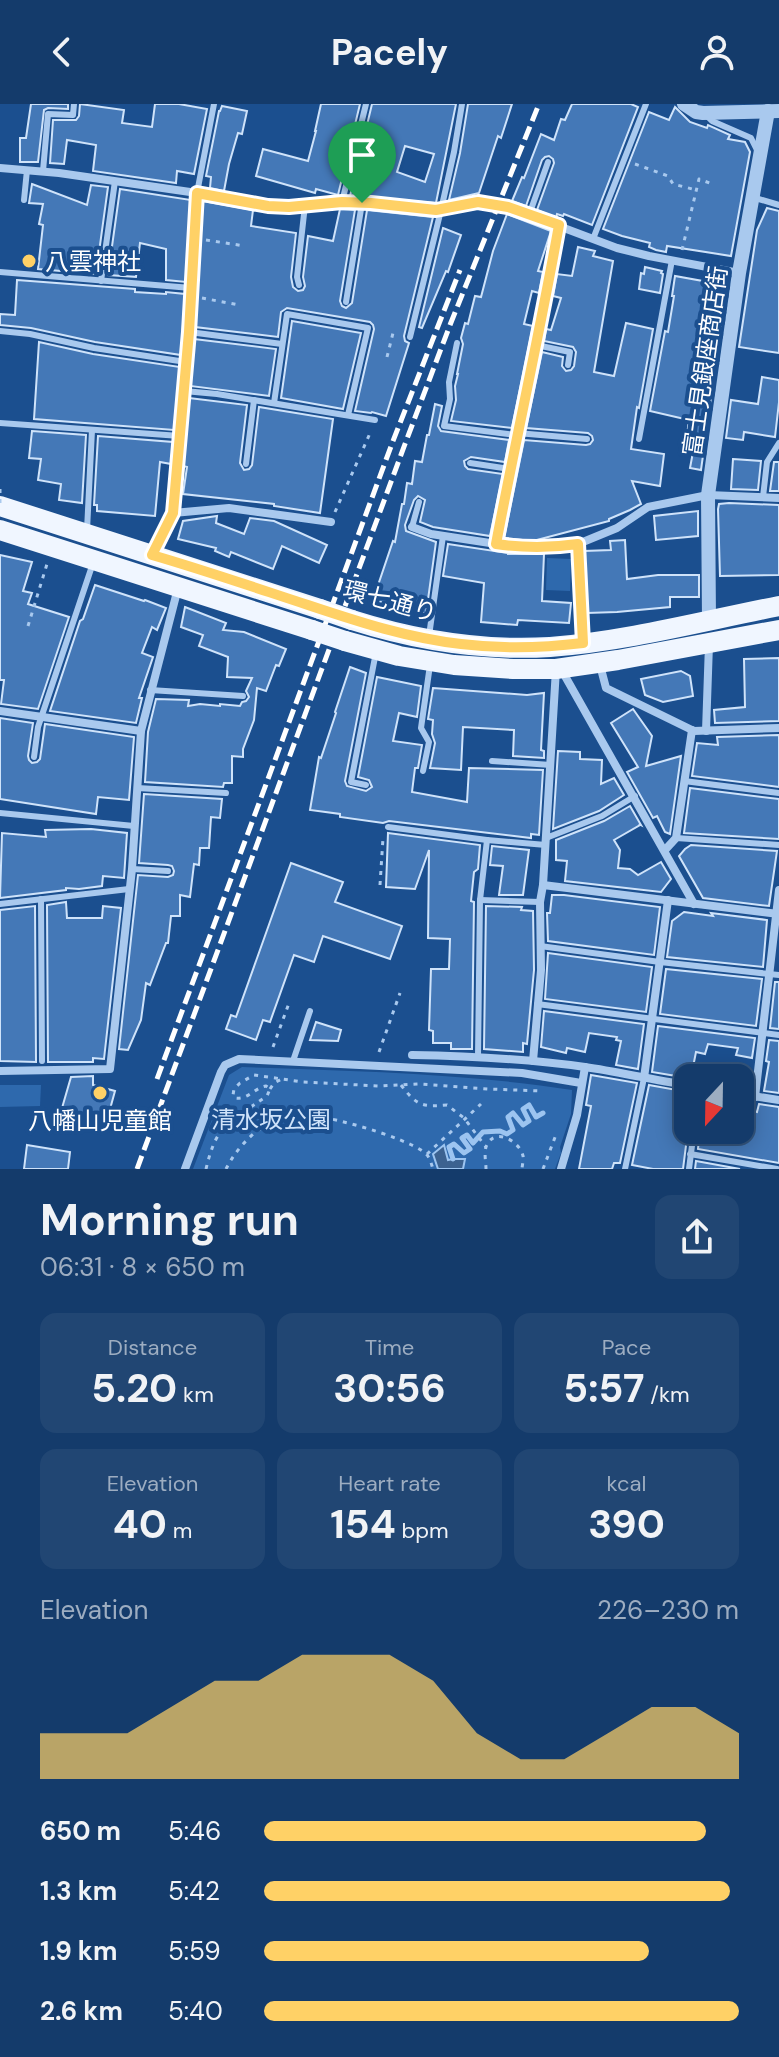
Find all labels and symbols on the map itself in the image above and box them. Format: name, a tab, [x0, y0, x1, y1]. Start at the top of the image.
pin	[328, 121, 396, 203]
place label: 八雲神社	[45, 246, 141, 277]
marker: 八雲神社	[20, 252, 38, 270]
street label: 富士見銀座商店街	[676, 264, 734, 458]
street label: 環七通り	[340, 574, 440, 628]
north arrow	[674, 1064, 754, 1144]
marker: 八幡山児童館	[91, 1084, 109, 1102]
park label: 清水坂公園	[211, 1104, 331, 1135]
place label: 八幡山児童館	[28, 1105, 172, 1136]

